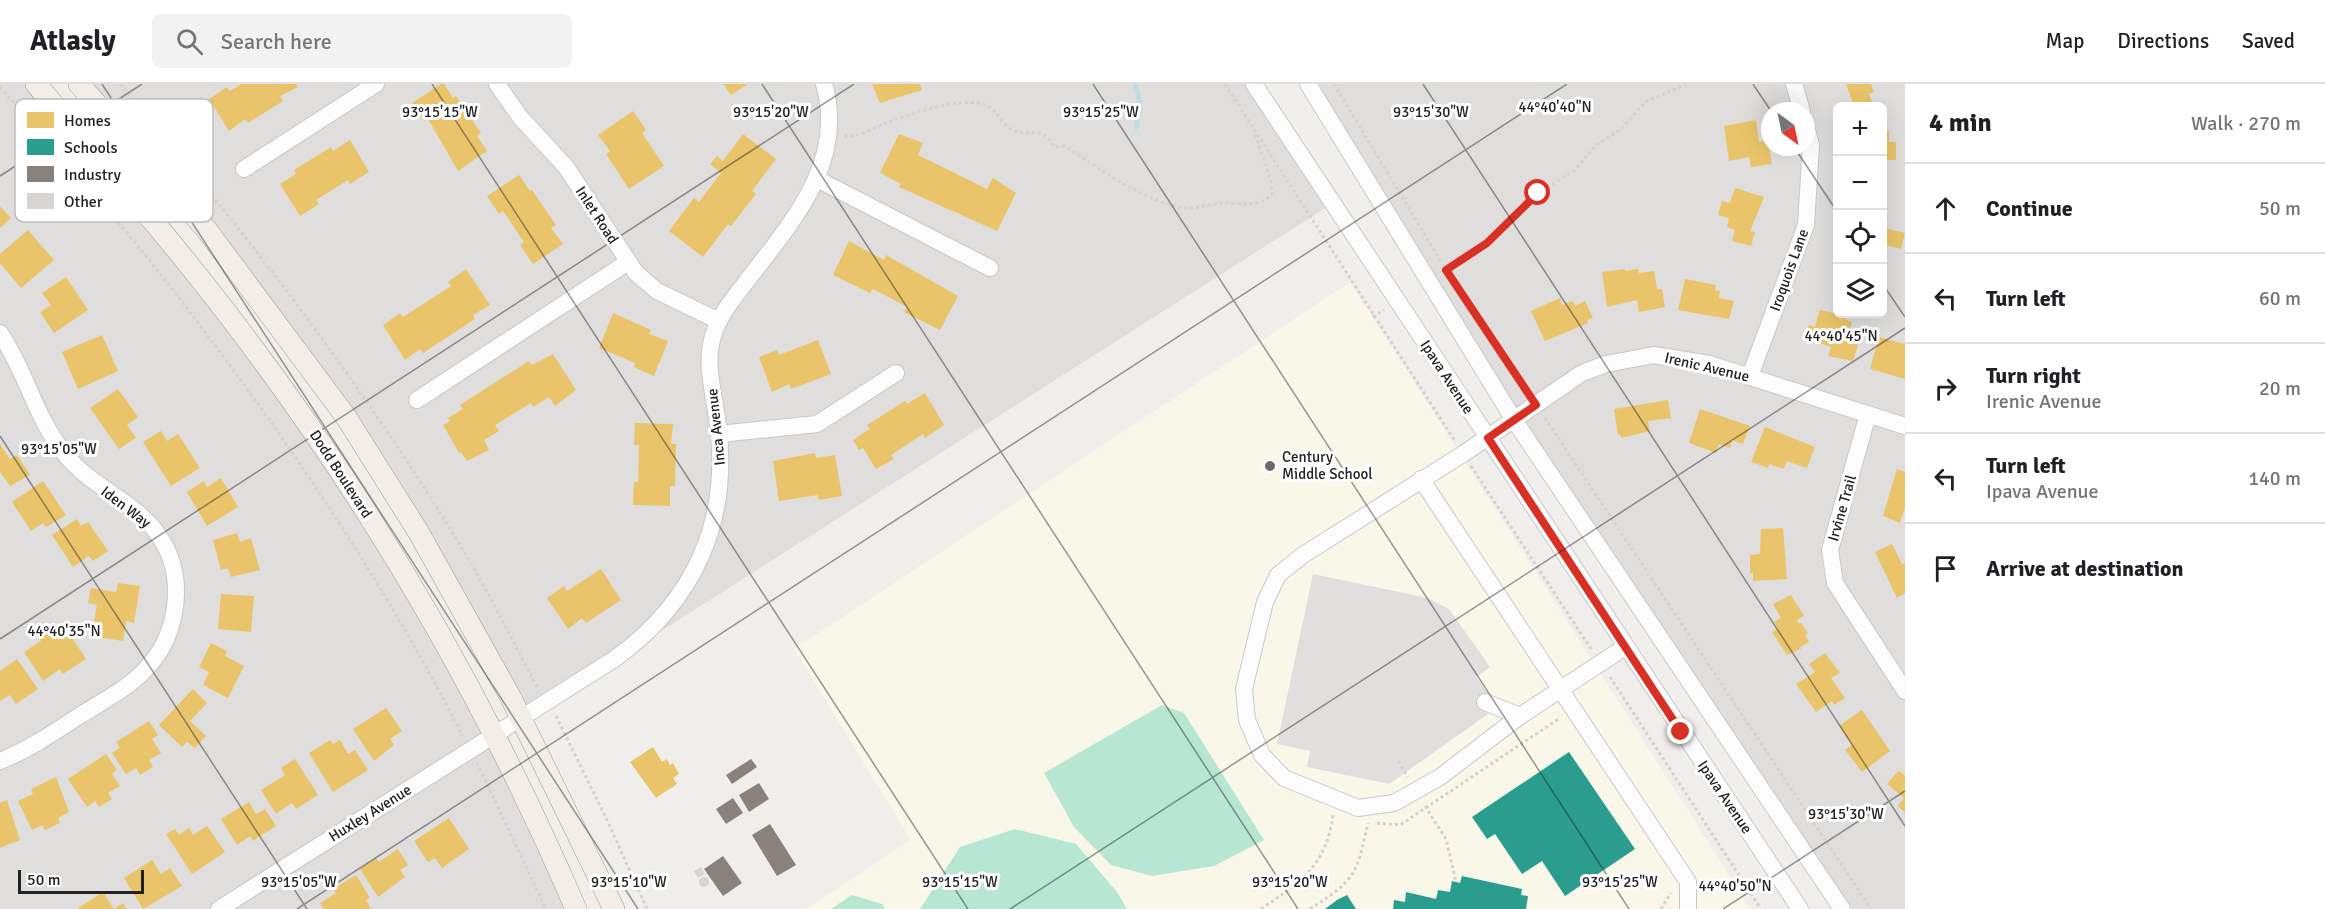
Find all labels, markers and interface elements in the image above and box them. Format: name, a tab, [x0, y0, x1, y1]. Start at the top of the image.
search box	[152, 14, 572, 68]
text: Atlasly	[30, 24, 116, 58]
icon: search	[173, 25, 206, 58]
text: Search here	[221, 28, 332, 55]
text: Map	[2046, 28, 2084, 54]
text: Directions	[2117, 28, 2209, 54]
text: Saved	[2242, 28, 2295, 54]
text: 44°40'40"N	[1518, 98, 1592, 116]
legend	[15, 99, 213, 222]
north arrow	[1761, 102, 1815, 156]
map controls	[1833, 102, 1887, 318]
button: +	[1833, 102, 1887, 156]
text: 93°15'15"W	[402, 103, 478, 121]
text: 93°15'20"W	[733, 103, 809, 121]
text: 93°15'25"W	[1063, 103, 1139, 121]
text: 93°15'30"W	[1393, 103, 1469, 121]
text: 4 min	[1929, 107, 1992, 139]
text: Homes	[64, 111, 111, 131]
text: Walk · 270 m	[2191, 111, 2301, 136]
text: Schools	[64, 138, 117, 158]
button: −	[1833, 156, 1887, 210]
text: Industry	[64, 165, 122, 185]
route start	[1524, 179, 1550, 205]
street label: Inlet Road	[572, 183, 622, 247]
text: Other	[64, 192, 103, 212]
icon: ahead	[1929, 192, 1962, 225]
text: Continue	[1986, 195, 2073, 222]
text: 50 m	[2259, 196, 2301, 221]
button: locate	[1833, 210, 1887, 264]
street label: Iroquois Lane	[1766, 226, 1812, 314]
button: layers	[1833, 264, 1887, 318]
icon: left	[1929, 282, 1962, 315]
text: Turn left	[1986, 285, 2066, 312]
text: 60 m	[2259, 286, 2301, 311]
text: 44°40'45"N	[1804, 327, 1878, 345]
street label: Ipava Avenue	[1416, 337, 1478, 417]
street label: Irenic Avenue	[1663, 348, 1751, 386]
text: Turn right	[1986, 362, 2081, 389]
icon: right	[1929, 372, 1962, 405]
text: 20 m	[2259, 376, 2301, 401]
street label: Inca Avenue	[703, 388, 729, 466]
text: Irenic Avenue	[1986, 389, 2102, 414]
street label: Dodd Boulevard	[306, 427, 376, 521]
text: 93°15'05"W	[21, 440, 97, 458]
place label: Century Middle School	[1282, 448, 1373, 483]
text: Turn left	[1986, 452, 2066, 479]
marker: Century Middle School	[1263, 459, 1277, 473]
icon: left	[1929, 462, 1962, 495]
text: 140 m	[2248, 466, 2301, 491]
street label: Irvine Trail	[1824, 473, 1860, 543]
text: Ipava Avenue	[1986, 479, 2098, 504]
street label: Iden Way	[97, 482, 155, 532]
icon: arrive	[1929, 552, 1962, 585]
text: Arrive at destination	[1986, 555, 2183, 582]
text: 44°40'35"N	[27, 622, 101, 640]
route end	[1667, 718, 1693, 744]
street label: Ipava Avenue	[1694, 757, 1756, 837]
street label: Huxley Avenue	[325, 780, 415, 846]
text: 93°15'30"W	[1808, 805, 1884, 823]
scale bar	[18, 867, 144, 894]
text: 50 m	[27, 870, 61, 890]
text: 93°15'05"W	[261, 873, 337, 891]
text: 93°15'10"W	[591, 873, 667, 891]
text: 93°15'15"W	[922, 873, 998, 891]
text: 93°15'20"W	[1252, 873, 1328, 891]
text: 93°15'25"W	[1582, 873, 1658, 891]
text: 44°40'50"N	[1698, 877, 1772, 895]

